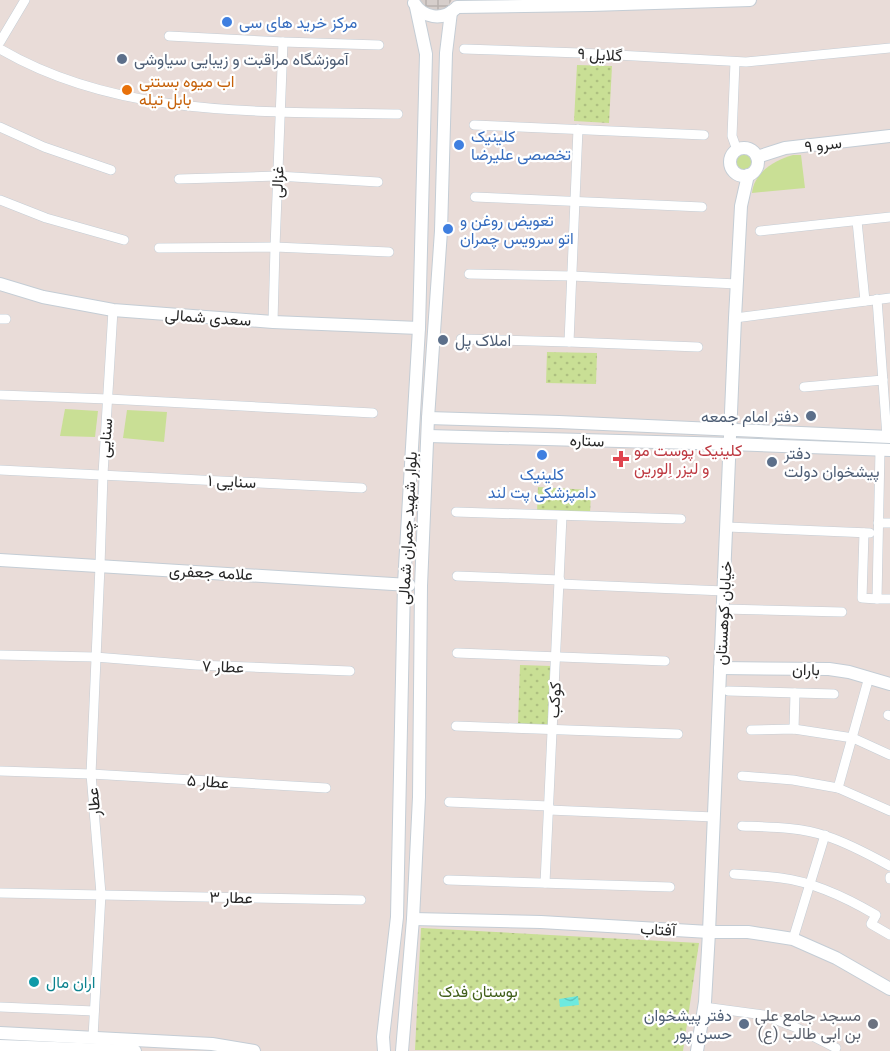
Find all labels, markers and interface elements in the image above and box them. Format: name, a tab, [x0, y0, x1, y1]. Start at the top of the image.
place label: مرکز خرید های سی	[239, 13, 357, 33]
marker: مرکز خرید های سی	[220, 15, 234, 29]
street label: گلایل ۹	[577, 44, 623, 66]
place label: آموزشگاه مراقبت و زیبایی سیاوشی	[134, 50, 350, 70]
marker: آموزشگاه مراقبت و زیبایی سیاوشی	[115, 52, 129, 66]
place label: اب میوه بستنی بابل تیله	[139, 72, 235, 110]
marker: اب میوه بستنی بابل تیله	[120, 83, 134, 97]
place label: کلینیک تخصصی علیرضا	[471, 127, 571, 165]
street label: سرو ۹	[803, 133, 843, 157]
marker: کلینیک تخصصی علیرضا	[452, 138, 466, 152]
street label: غزالی	[267, 166, 289, 198]
place label: تعویض روغن و اتو سرویس چمران	[460, 211, 574, 250]
marker: تعویض روغن و اتو سرویس چمران	[441, 222, 455, 236]
street label: سعدی شمالی	[164, 305, 252, 331]
place label: املاک پل	[455, 331, 511, 352]
marker: املاک پل	[436, 333, 450, 347]
place label: دفتر امام جمعه	[701, 407, 799, 427]
marker: دفتر امام جمعه	[804, 409, 818, 423]
street label: سنایی	[95, 418, 117, 459]
street label: ستاره	[569, 430, 605, 452]
place label: کلینیک پوست مو و لیزر اِلورین	[634, 441, 742, 479]
place label: دفتر پیشخوان دولت	[783, 444, 880, 483]
marker: کلینیک دامپزشکی پت لند	[535, 448, 549, 462]
marker: کلینیک پوست مو و لیزر اِلورین	[612, 450, 630, 468]
street label: بلوار شهید چمران شمالی	[394, 451, 423, 605]
marker: دفتر پیشخوان دولت	[765, 455, 779, 469]
place label: کلینیک دامپزشکی پت لند	[488, 465, 596, 504]
street label: سنایی ۱	[207, 471, 257, 493]
street label: خیابان کوهستان	[711, 560, 737, 666]
street label: علامه جعفری	[168, 561, 253, 585]
street label: عطار ۷	[202, 656, 244, 678]
street label: باران	[792, 660, 820, 680]
street label: کوکب	[544, 681, 566, 719]
street label: عطار ۵	[186, 771, 230, 793]
street label: عطار	[83, 787, 105, 818]
street label: عطار ۳	[209, 888, 253, 908]
street label: آفتاب	[640, 919, 677, 940]
place label: اران مال	[46, 973, 96, 993]
marker: اران مال	[27, 975, 41, 989]
park label: بوستان فدک	[438, 982, 518, 1002]
place label: دفتر پیشخوان حسن پور	[644, 1006, 732, 1045]
place label: مسجد جامع علی بن ابی طالب (ع)	[755, 1006, 861, 1045]
marker: دفتر پیشخوان حسن پور	[737, 1017, 751, 1031]
marker: مسجد جامع علی بن ابی طالب (ع)	[866, 1017, 880, 1031]

